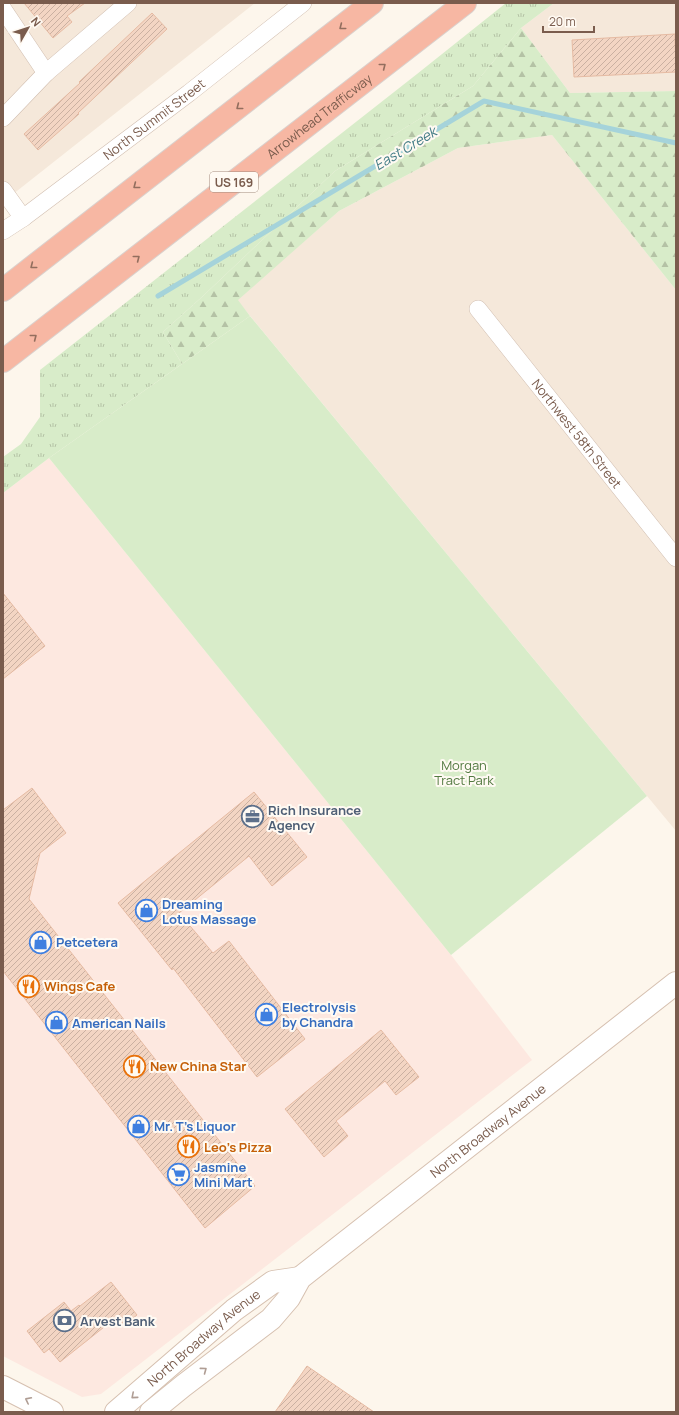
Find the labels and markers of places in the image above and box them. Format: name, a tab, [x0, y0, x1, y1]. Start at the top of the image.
place label: Rich Insurance Agency	[268, 801, 361, 834]
office icon: Rich Insurance Agency	[239, 804, 265, 830]
place label: Dreaming Lotus Massage	[162, 895, 257, 928]
shop icon: Dreaming Lotus Massage	[134, 898, 160, 924]
shop icon: Petcetera	[28, 929, 54, 955]
place label: Petcetera	[56, 933, 118, 951]
restaurant icon: Wings Cafe	[16, 973, 42, 999]
place label: Wings Cafe	[44, 977, 116, 995]
place label: Electrolysis by Chandra	[282, 998, 356, 1031]
shop icon: Electrolysis by Chandra	[254, 1001, 280, 1027]
shop icon: American Nails	[43, 1010, 69, 1036]
place label: American Nails	[72, 1014, 166, 1032]
restaurant icon: New China Star	[122, 1053, 148, 1079]
place label: New China Star	[150, 1057, 246, 1075]
shop icon: Mr. T's Liquor	[126, 1113, 152, 1139]
place label: Mr. T's Liquor	[154, 1117, 236, 1135]
restaurant icon: Leo's Pizza	[175, 1134, 201, 1160]
place label: Leo's Pizza	[204, 1138, 272, 1156]
place label: Jasmine Mini Mart	[194, 1158, 253, 1191]
supermarket icon: Jasmine Mini Mart	[166, 1161, 192, 1187]
bank icon: Arvest Bank	[52, 1308, 78, 1334]
place label: Arvest Bank	[80, 1312, 156, 1330]

